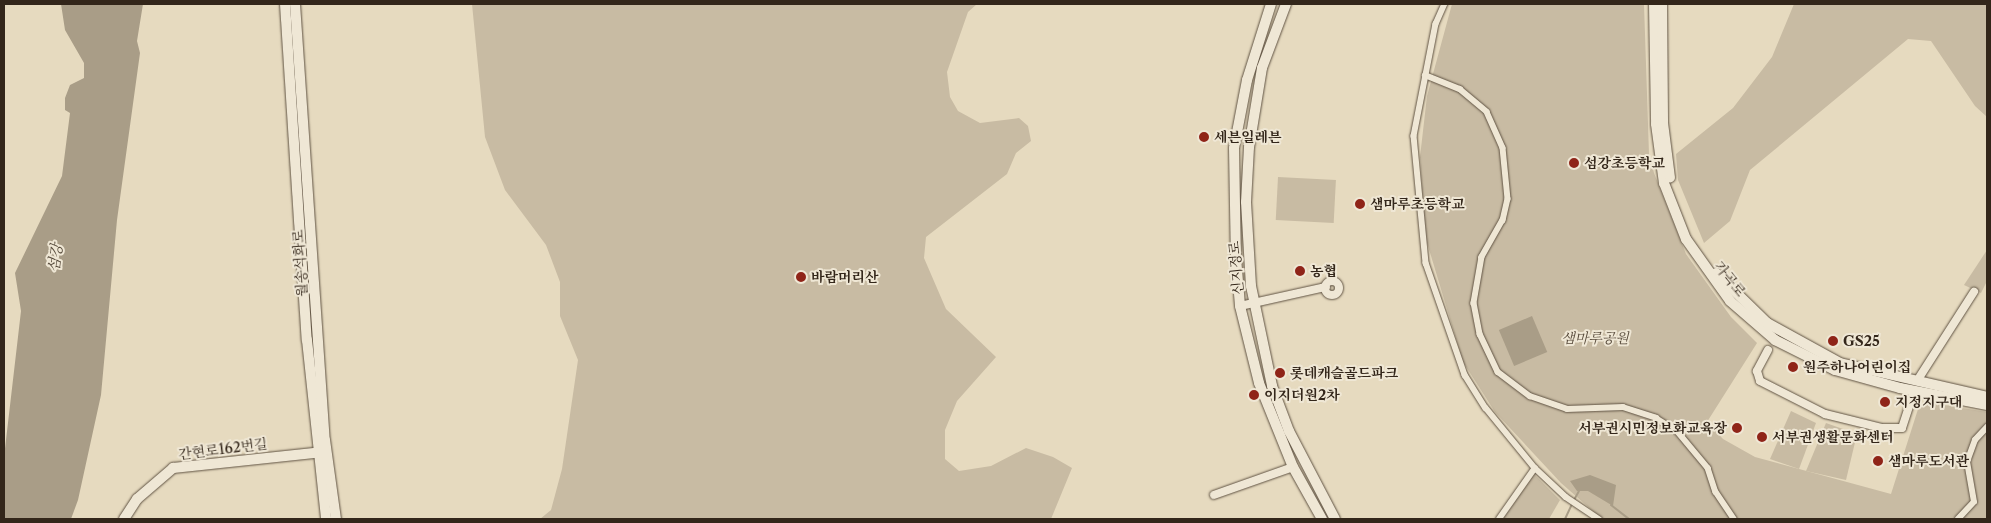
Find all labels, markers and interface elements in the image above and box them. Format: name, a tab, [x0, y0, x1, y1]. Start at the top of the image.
place label: 세븐일레븐	[1214, 129, 1282, 145]
marker: 세븐일레븐	[1198, 131, 1210, 143]
place label: 섬강초등학교	[1584, 155, 1665, 171]
marker: 섬강초등학교	[1568, 157, 1580, 169]
place label: 샘마루초등학교	[1370, 196, 1465, 212]
marker: 샘마루초등학교	[1354, 198, 1366, 210]
street label: 월송석화로	[289, 229, 311, 297]
street label: 신지정로	[1225, 240, 1247, 296]
water label: 섬강	[44, 242, 66, 274]
street label: 가곡로	[1711, 258, 1749, 300]
place label: 농협	[1310, 263, 1337, 279]
marker: 농협	[1294, 265, 1306, 277]
place label: 바람머리산	[811, 269, 879, 285]
marker: 바람머리산	[795, 271, 807, 283]
park label: 샘마루공원	[1561, 330, 1629, 346]
place label: GS25	[1843, 333, 1880, 349]
marker: GS25	[1827, 335, 1839, 347]
place label: 원주하나어린이집	[1803, 359, 1911, 375]
marker: 원주하나어린이집	[1787, 361, 1799, 373]
place label: 롯데캐슬골드파크	[1290, 365, 1398, 381]
marker: 롯데캐슬골드파크	[1274, 367, 1286, 379]
place label: 이지더원2차	[1264, 387, 1340, 403]
marker: 이지더원2차	[1248, 389, 1260, 401]
place label: 지정지구대	[1895, 394, 1963, 410]
marker: 지정지구대	[1879, 396, 1891, 408]
place label: 서부권시민정보화교육장	[1578, 420, 1727, 436]
marker: 서부권시민정보화교육장	[1731, 422, 1743, 434]
place label: 서부권생활문화센터	[1772, 429, 1894, 445]
marker: 서부권생활문화센터	[1756, 431, 1768, 443]
street label: 간현로162번길	[177, 435, 269, 463]
place label: 샘마루도서관	[1888, 453, 1969, 469]
marker: 샘마루도서관	[1872, 455, 1884, 467]

